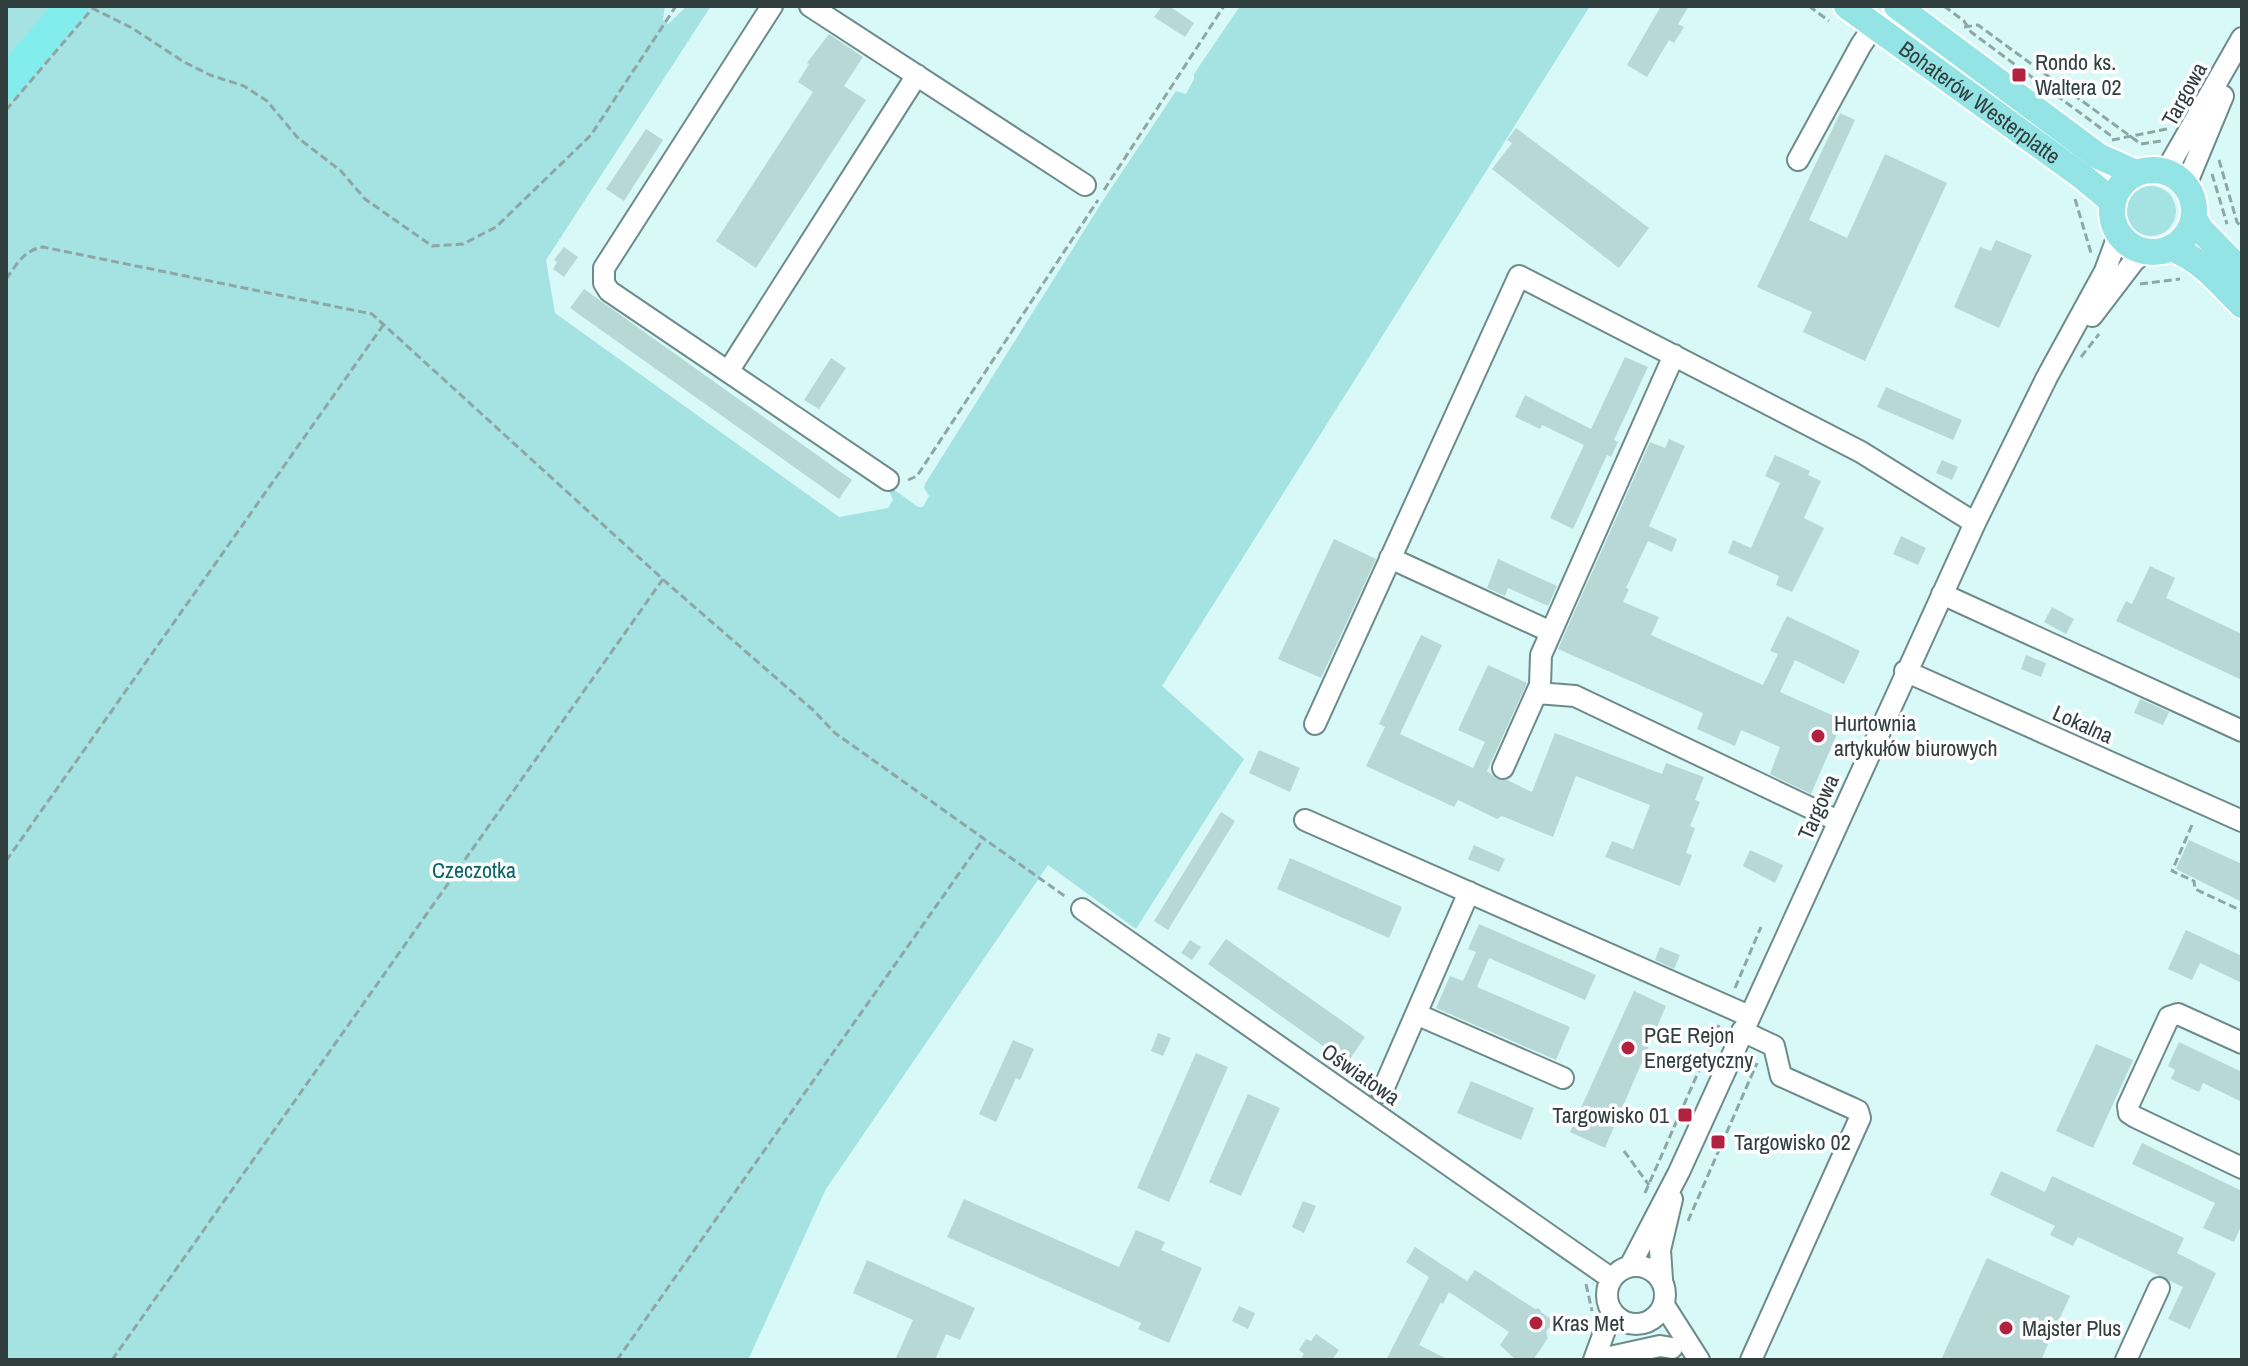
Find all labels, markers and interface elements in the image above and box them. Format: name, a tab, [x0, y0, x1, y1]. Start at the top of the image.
street label: Bohaterów Westerplatte	[1893, 34, 2067, 171]
place label: Rondo ks. Waltera 02	[2035, 47, 2122, 102]
street label: Targowa	[2154, 57, 2214, 131]
marker: Rondo ks. Waltera 02	[2010, 66, 2028, 84]
street label: Lokalna	[2048, 697, 2118, 751]
place label: Hurtownia artykułów biurowych	[1834, 708, 1997, 763]
marker: Hurtownia artykułów biurowych	[1809, 727, 1827, 745]
street label: Targowa	[1790, 770, 1846, 844]
park label: Czeczotka	[432, 855, 516, 885]
place label: PGE Rejon Energetyczny	[1644, 1020, 1753, 1075]
street label: Oświatowa	[1316, 1036, 1406, 1112]
marker: PGE Rejon Energetyczny	[1619, 1039, 1637, 1057]
place label: Targowisko 01	[1552, 1100, 1669, 1130]
marker: Targowisko 01	[1676, 1106, 1694, 1124]
place label: Targowisko 02	[1734, 1127, 1851, 1157]
marker: Targowisko 02	[1709, 1133, 1727, 1151]
place label: Kras Met	[1552, 1308, 1624, 1338]
place label: Majster Plus	[2022, 1313, 2121, 1343]
marker: Kras Met	[1527, 1314, 1545, 1332]
marker: Majster Plus	[1997, 1319, 2015, 1337]

